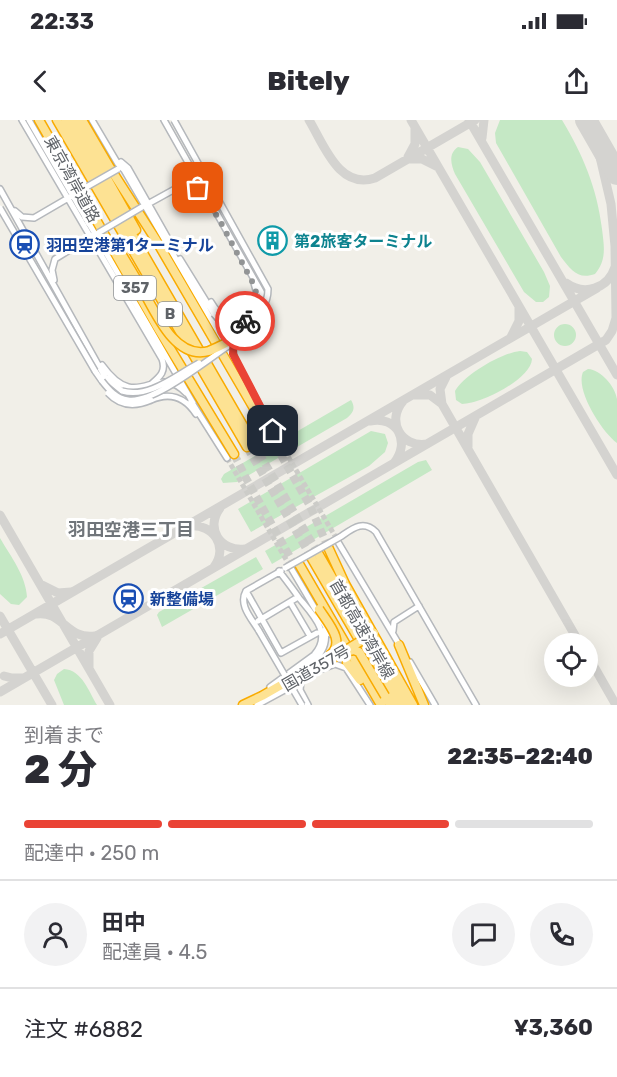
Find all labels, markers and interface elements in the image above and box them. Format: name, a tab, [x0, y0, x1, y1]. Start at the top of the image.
text: 22:33	[30, 8, 94, 35]
icon: back	[24, 65, 57, 98]
text: Bitely	[267, 65, 350, 97]
icon: share	[560, 65, 593, 98]
street label: 東京湾岸道路	[40, 132, 104, 226]
pin	[172, 162, 223, 213]
icon: bag	[181, 171, 214, 204]
building icon: 第2旅客ターミナル	[257, 225, 289, 257]
station icon: 羽田空港第1ターミナル	[9, 229, 41, 261]
place label: 第2旅客ターミナル	[294, 232, 432, 251]
place label: 羽田空港第1ターミナル	[46, 236, 214, 255]
road number: 357	[114, 276, 156, 300]
courier	[215, 291, 275, 351]
road number: B	[158, 302, 182, 326]
icon: bike	[229, 305, 262, 338]
pin	[247, 405, 298, 456]
icon: home	[256, 414, 289, 447]
district label: 羽田空港三丁目	[68, 519, 194, 541]
street label: 首都高速湾岸線	[326, 576, 398, 682]
station icon: 新整備場	[113, 583, 145, 615]
place label: 新整備場	[150, 590, 214, 609]
map controls	[544, 633, 598, 687]
button: locate	[544, 633, 598, 687]
street label: 国道357号	[279, 641, 353, 695]
text: 到着まで	[24, 723, 104, 747]
text: 22:35–22:40	[447, 743, 593, 770]
text: 2 分	[24, 747, 97, 793]
text: 配達中 · 250 m	[24, 841, 159, 865]
button: person	[24, 903, 87, 966]
button: chat	[452, 903, 515, 966]
button: phone	[530, 903, 593, 966]
text: 田中	[102, 909, 146, 936]
text: 配達員 · 4.5	[102, 940, 207, 964]
text: ¥3,360	[513, 1014, 593, 1041]
text: 注文 #6882	[24, 1016, 143, 1043]

